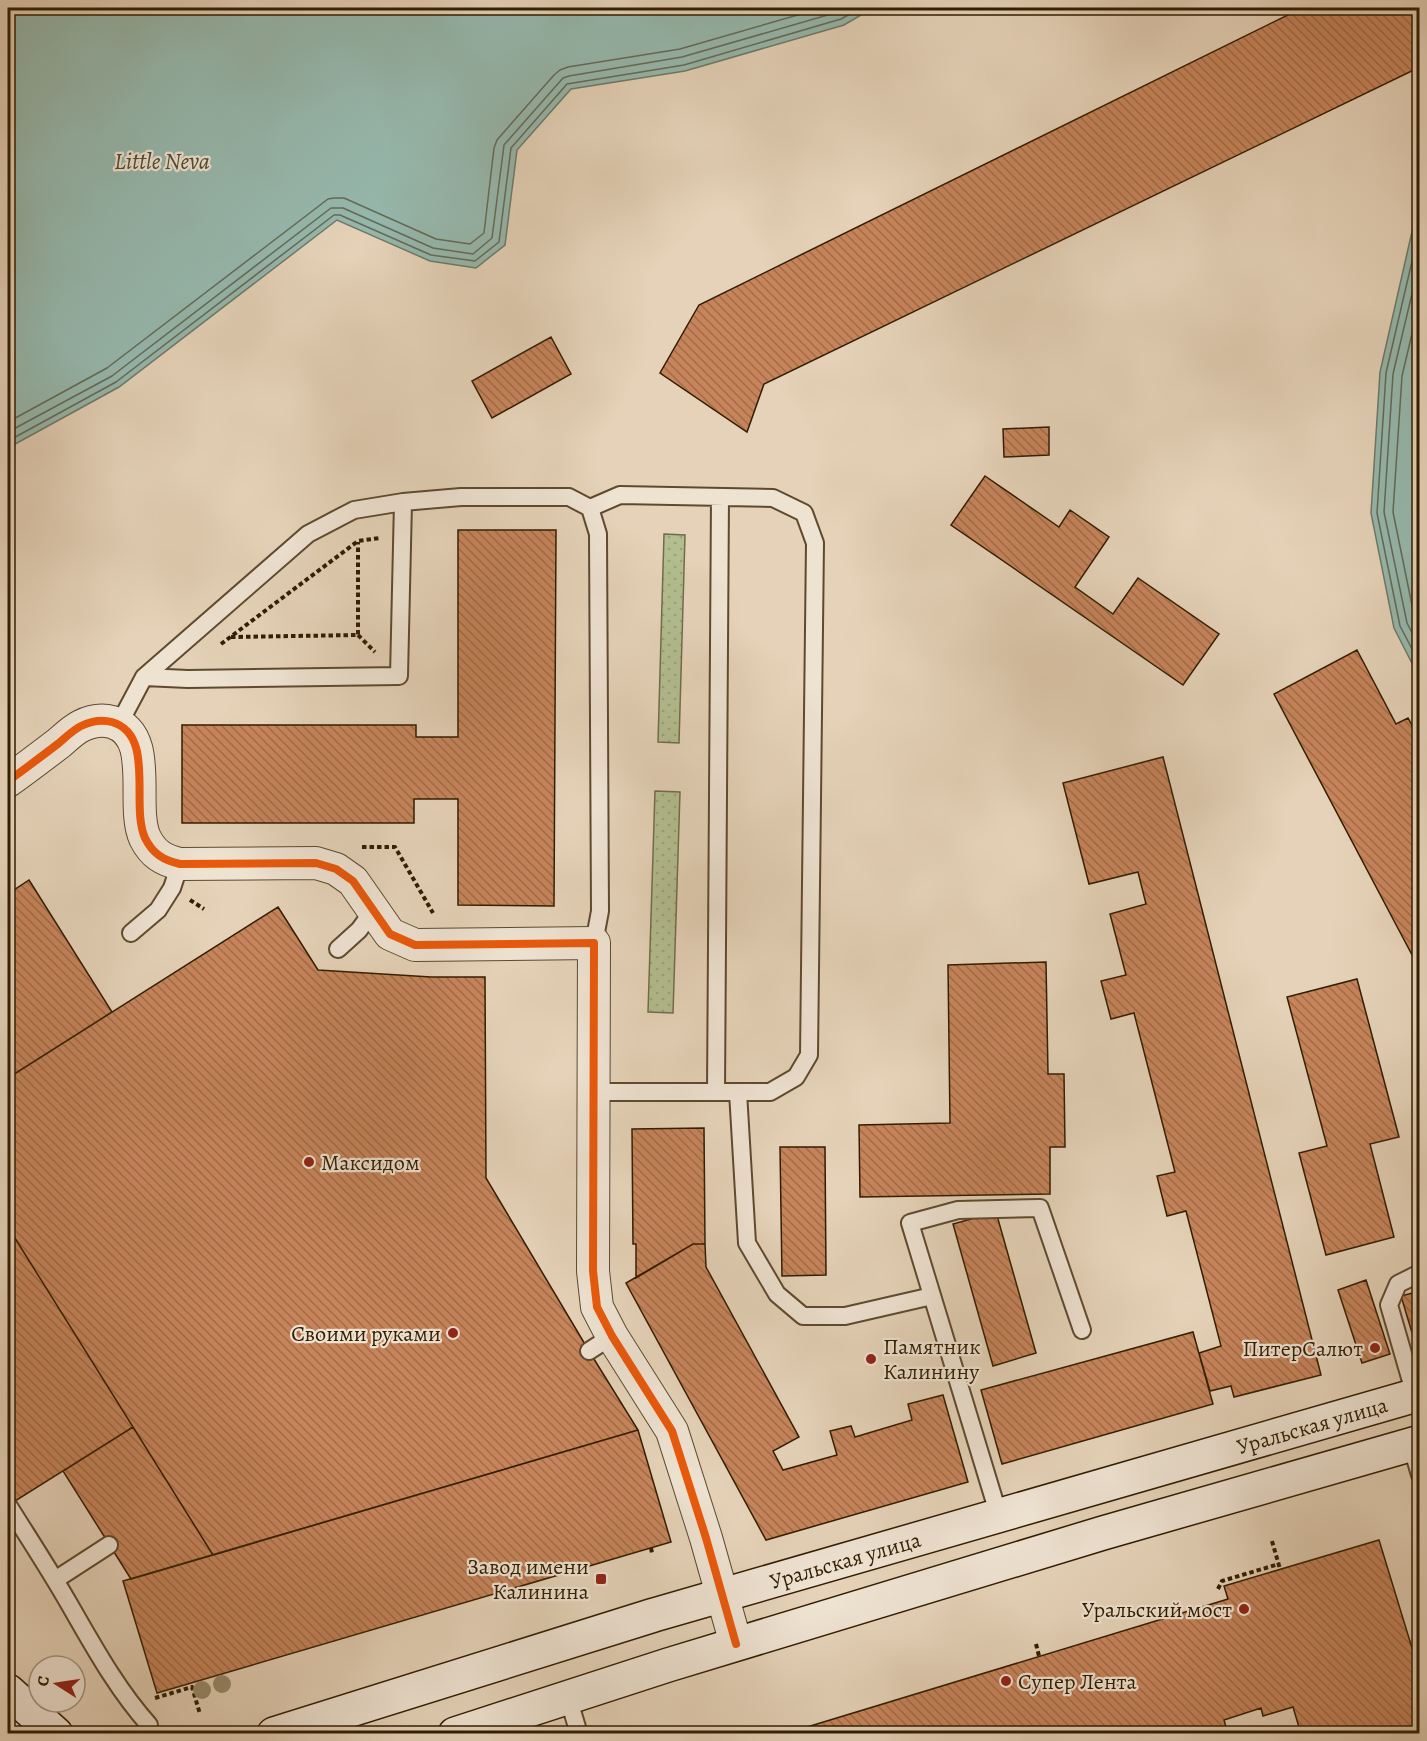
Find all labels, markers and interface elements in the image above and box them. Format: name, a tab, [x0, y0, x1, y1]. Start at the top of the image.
water label: Little Neva	[114, 145, 210, 177]
place label: Максидом	[321, 1148, 420, 1178]
marker: Максидом	[302, 1155, 316, 1169]
place label: Своими руками	[291, 1319, 441, 1349]
marker: Своими руками	[446, 1326, 460, 1340]
place label: Памятник Калинину	[883, 1332, 981, 1387]
place label: ПитерСалют	[1243, 1334, 1363, 1364]
marker: ПитерСалют	[1368, 1341, 1382, 1355]
marker: Памятник Калинину	[864, 1352, 878, 1366]
street label: Уральская улица	[1233, 1390, 1392, 1462]
street label: Уральская улица	[766, 1525, 925, 1597]
place label: Завод имени Калинина	[467, 1552, 590, 1607]
marker: Завод имени Калинина	[594, 1572, 608, 1586]
place label: Уральский мост	[1082, 1595, 1232, 1625]
marker: Уральский мост	[1237, 1602, 1251, 1616]
north arrow	[27, 1654, 87, 1714]
place label: Супер Лента	[1018, 1667, 1137, 1697]
text: С	[32, 1674, 55, 1688]
marker: Супер Лента	[999, 1674, 1013, 1688]

